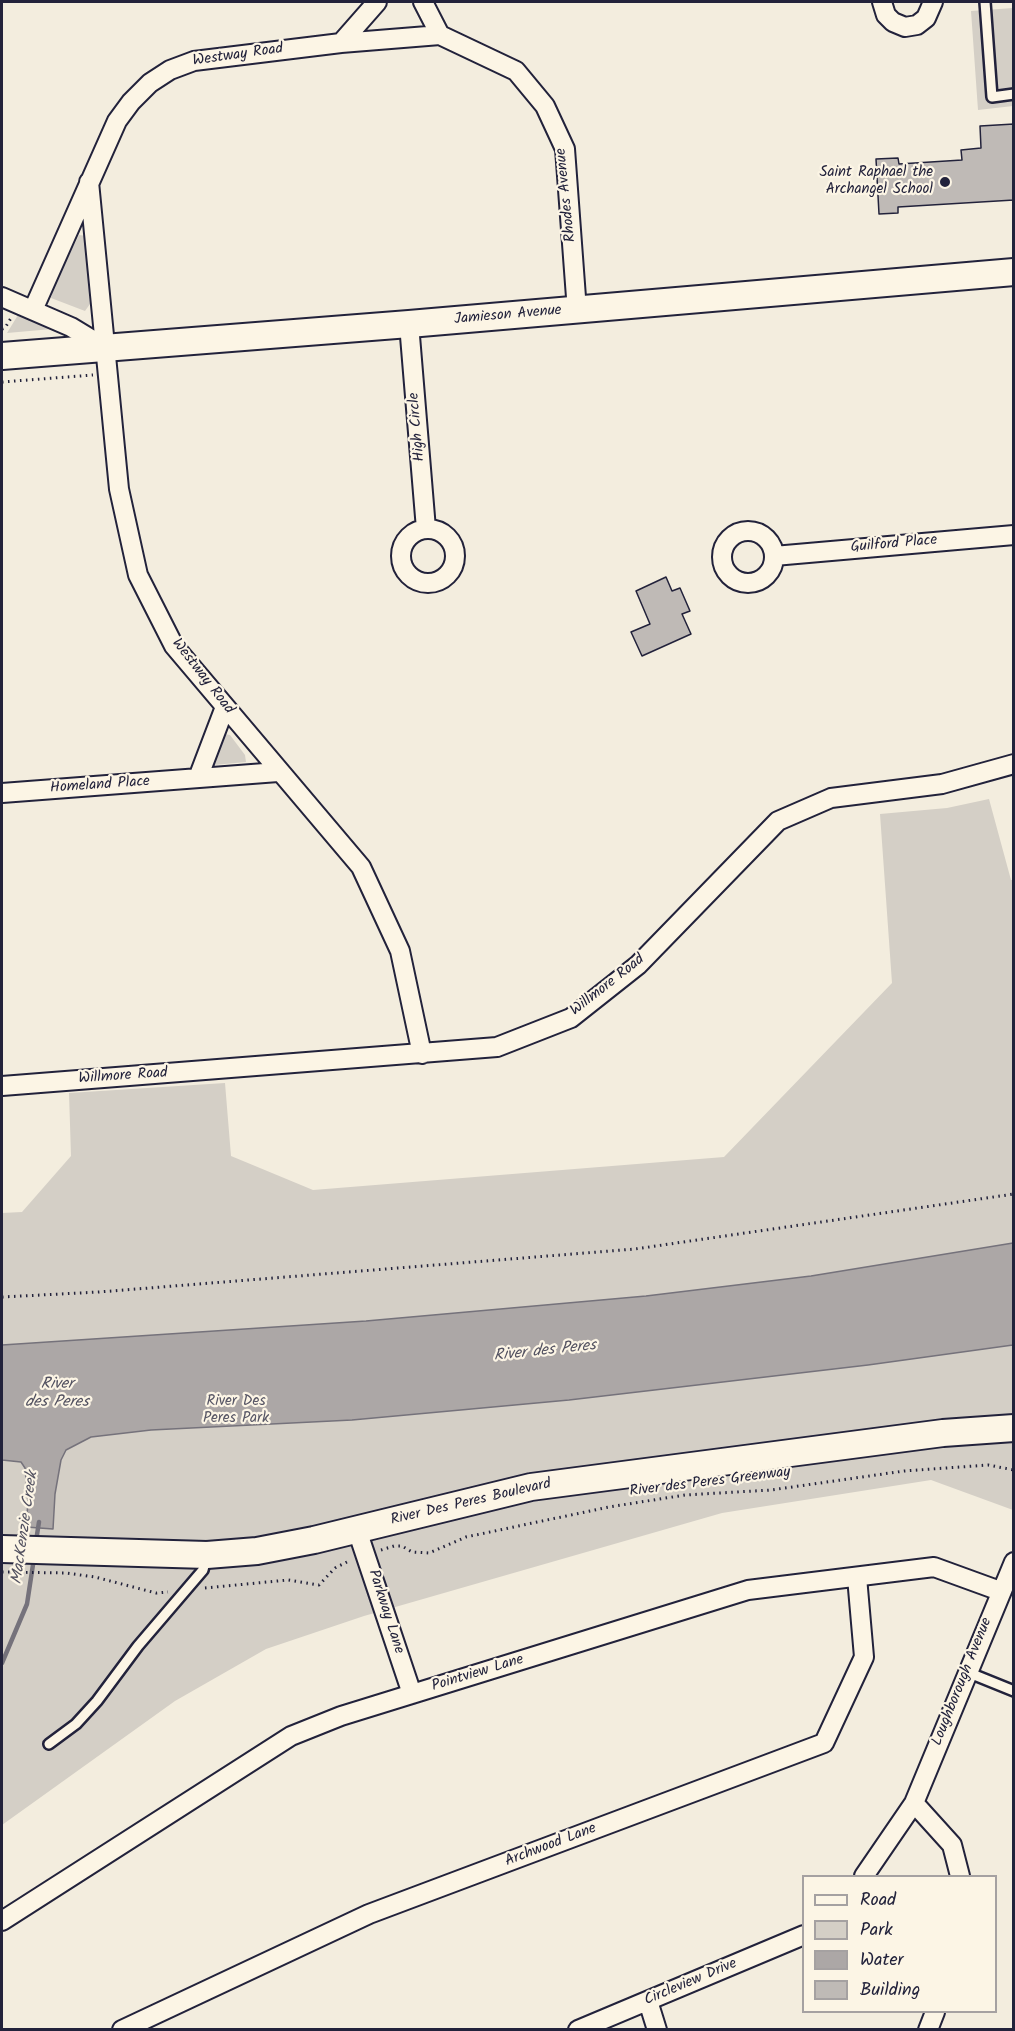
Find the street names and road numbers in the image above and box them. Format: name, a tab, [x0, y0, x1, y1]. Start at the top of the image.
street label: Westway Road	[192, 41, 284, 71]
street label: Rhodes Avenue	[553, 147, 581, 243]
street label: Jamieson Avenue	[454, 302, 562, 330]
street label: High Circle	[406, 392, 430, 462]
street label: Guilford Place	[850, 532, 938, 558]
street label: Westway Road	[167, 636, 237, 718]
street label: Homeland Place	[49, 774, 151, 798]
street label: Willmore Road	[567, 951, 649, 1021]
street label: Willmore Road	[78, 1065, 168, 1089]
street label: River des Peres Greenway	[629, 1464, 791, 1502]
street label: River Des Peres Boulevard	[389, 1476, 553, 1530]
street label: Parkway Lane	[363, 1568, 407, 1656]
street label: Loughborough Avenue	[929, 1615, 997, 1749]
street label: Pointview Lane	[430, 1651, 526, 1697]
street label: Archwood Lane	[503, 1820, 599, 1872]
street label: Circleview Drive	[642, 1955, 740, 2011]

